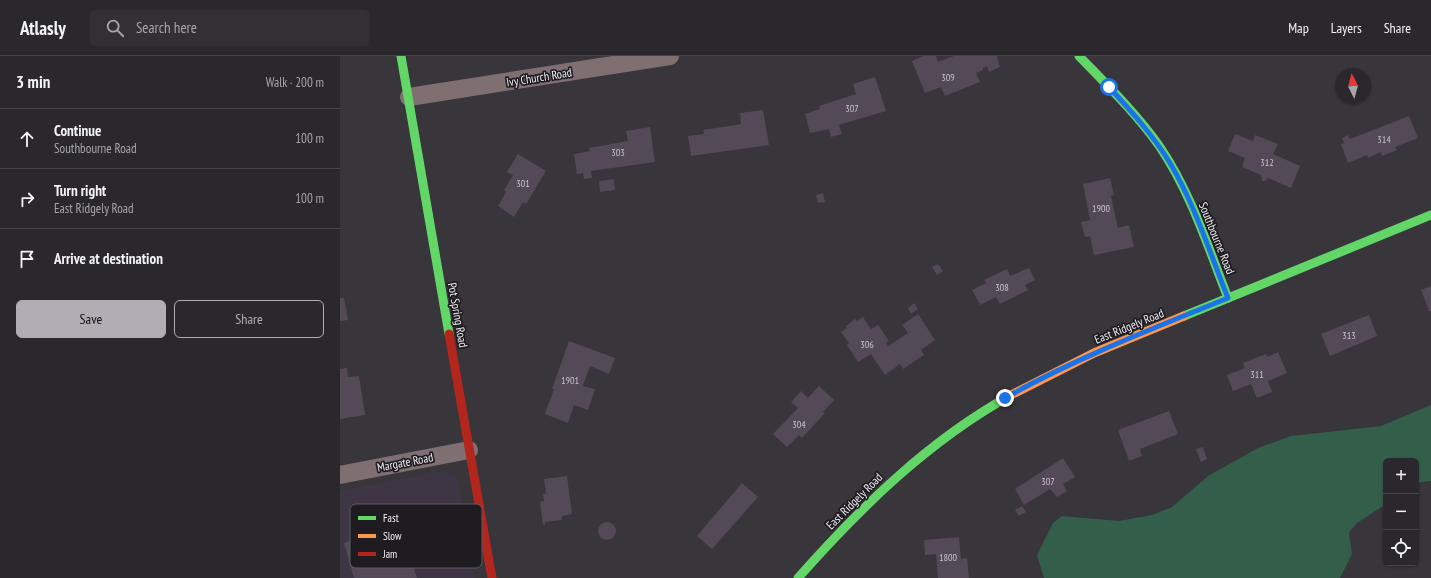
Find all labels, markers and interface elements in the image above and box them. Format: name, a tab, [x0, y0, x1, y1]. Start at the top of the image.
search box	[90, 10, 370, 46]
text: Atlasly	[20, 16, 66, 40]
icon: search	[104, 17, 126, 39]
text: Search here	[136, 18, 197, 37]
text: Map	[1288, 19, 1309, 37]
text: Layers	[1331, 19, 1362, 37]
text: Share	[1384, 19, 1411, 37]
street label: Ivy Church Road	[505, 64, 573, 90]
north arrow	[1335, 68, 1371, 104]
text: 3 min	[16, 71, 50, 93]
house number: 309	[941, 71, 955, 84]
text: Walk · 200 m	[266, 74, 324, 91]
route start	[1100, 78, 1118, 96]
house number: 307	[845, 102, 859, 115]
text: Continue	[54, 121, 101, 140]
icon: ahead	[16, 128, 38, 150]
text: 100 m	[295, 130, 324, 147]
house number: 314	[1377, 133, 1391, 146]
text: Southbourne Road	[54, 140, 137, 157]
house number: 303	[611, 146, 625, 159]
house number: 312	[1260, 156, 1274, 169]
house number: 301	[516, 177, 530, 190]
text: Turn right	[54, 181, 106, 200]
icon: right	[16, 188, 38, 210]
text: 100 m	[295, 190, 324, 207]
text: East Ridgely Road	[54, 200, 134, 217]
street label: Southbourne Road	[1196, 200, 1238, 276]
house number: 1900	[1092, 202, 1111, 215]
icon: arrive	[16, 248, 38, 270]
text: Arrive at destination	[54, 249, 163, 268]
street label: Pot Spring Road	[445, 281, 471, 349]
house number: 308	[995, 281, 1009, 294]
button: Save	[16, 300, 166, 338]
button: Share	[174, 300, 324, 338]
street label: East Ridgely Road	[1092, 305, 1166, 347]
house number: 313	[1342, 329, 1356, 342]
house number: 306	[860, 338, 874, 351]
house number: 311	[1250, 368, 1264, 381]
house number: 1901	[561, 374, 579, 387]
route end	[996, 389, 1014, 407]
house number: 304	[792, 418, 806, 431]
street label: Margate Road	[376, 449, 434, 475]
map controls	[1383, 458, 1419, 566]
button: +	[1383, 458, 1419, 494]
street label: East Ridgely Road	[823, 470, 885, 532]
house number: 307	[1041, 475, 1055, 488]
button: −	[1383, 494, 1419, 530]
legend	[350, 504, 482, 568]
text: Fast	[383, 511, 399, 525]
text: Slow	[383, 529, 402, 543]
button: locate	[1383, 530, 1419, 566]
text: Jam	[382, 547, 397, 561]
house number: 1800	[939, 551, 958, 564]

